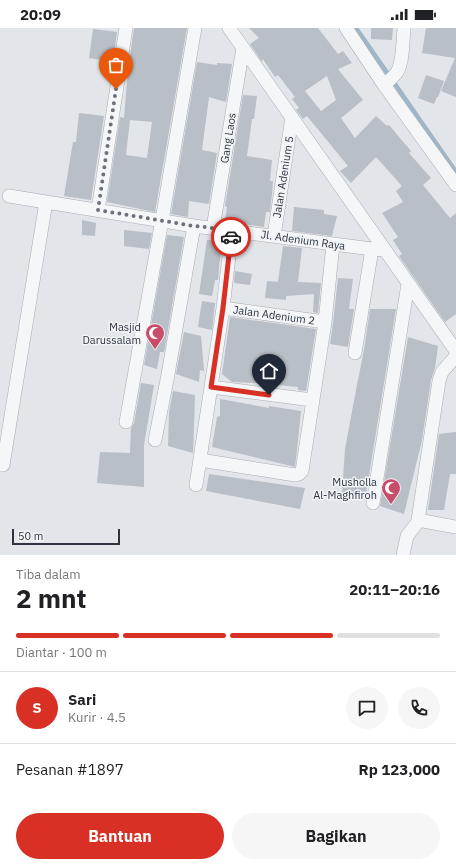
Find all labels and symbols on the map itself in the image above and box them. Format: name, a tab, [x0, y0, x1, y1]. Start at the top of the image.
pin	[99, 48, 133, 89]
street label: Gang Laos	[217, 112, 239, 164]
street label: Jalan Adenium 5	[270, 135, 296, 219]
courier	[211, 217, 251, 257]
street label: Jl. Adenium Raya	[260, 227, 346, 253]
street label: Jalan Adenium 2	[232, 302, 316, 328]
place label: Masjid Darussalam	[82, 320, 141, 347]
mosque icon: Masjid Darussalam	[144, 322, 166, 350]
pin	[252, 354, 286, 395]
place label: Musholla Al-Maghfiroh	[313, 475, 377, 502]
mosque icon: Musholla Al-Maghfiroh	[380, 477, 402, 505]
scale bar	[12, 527, 120, 546]

